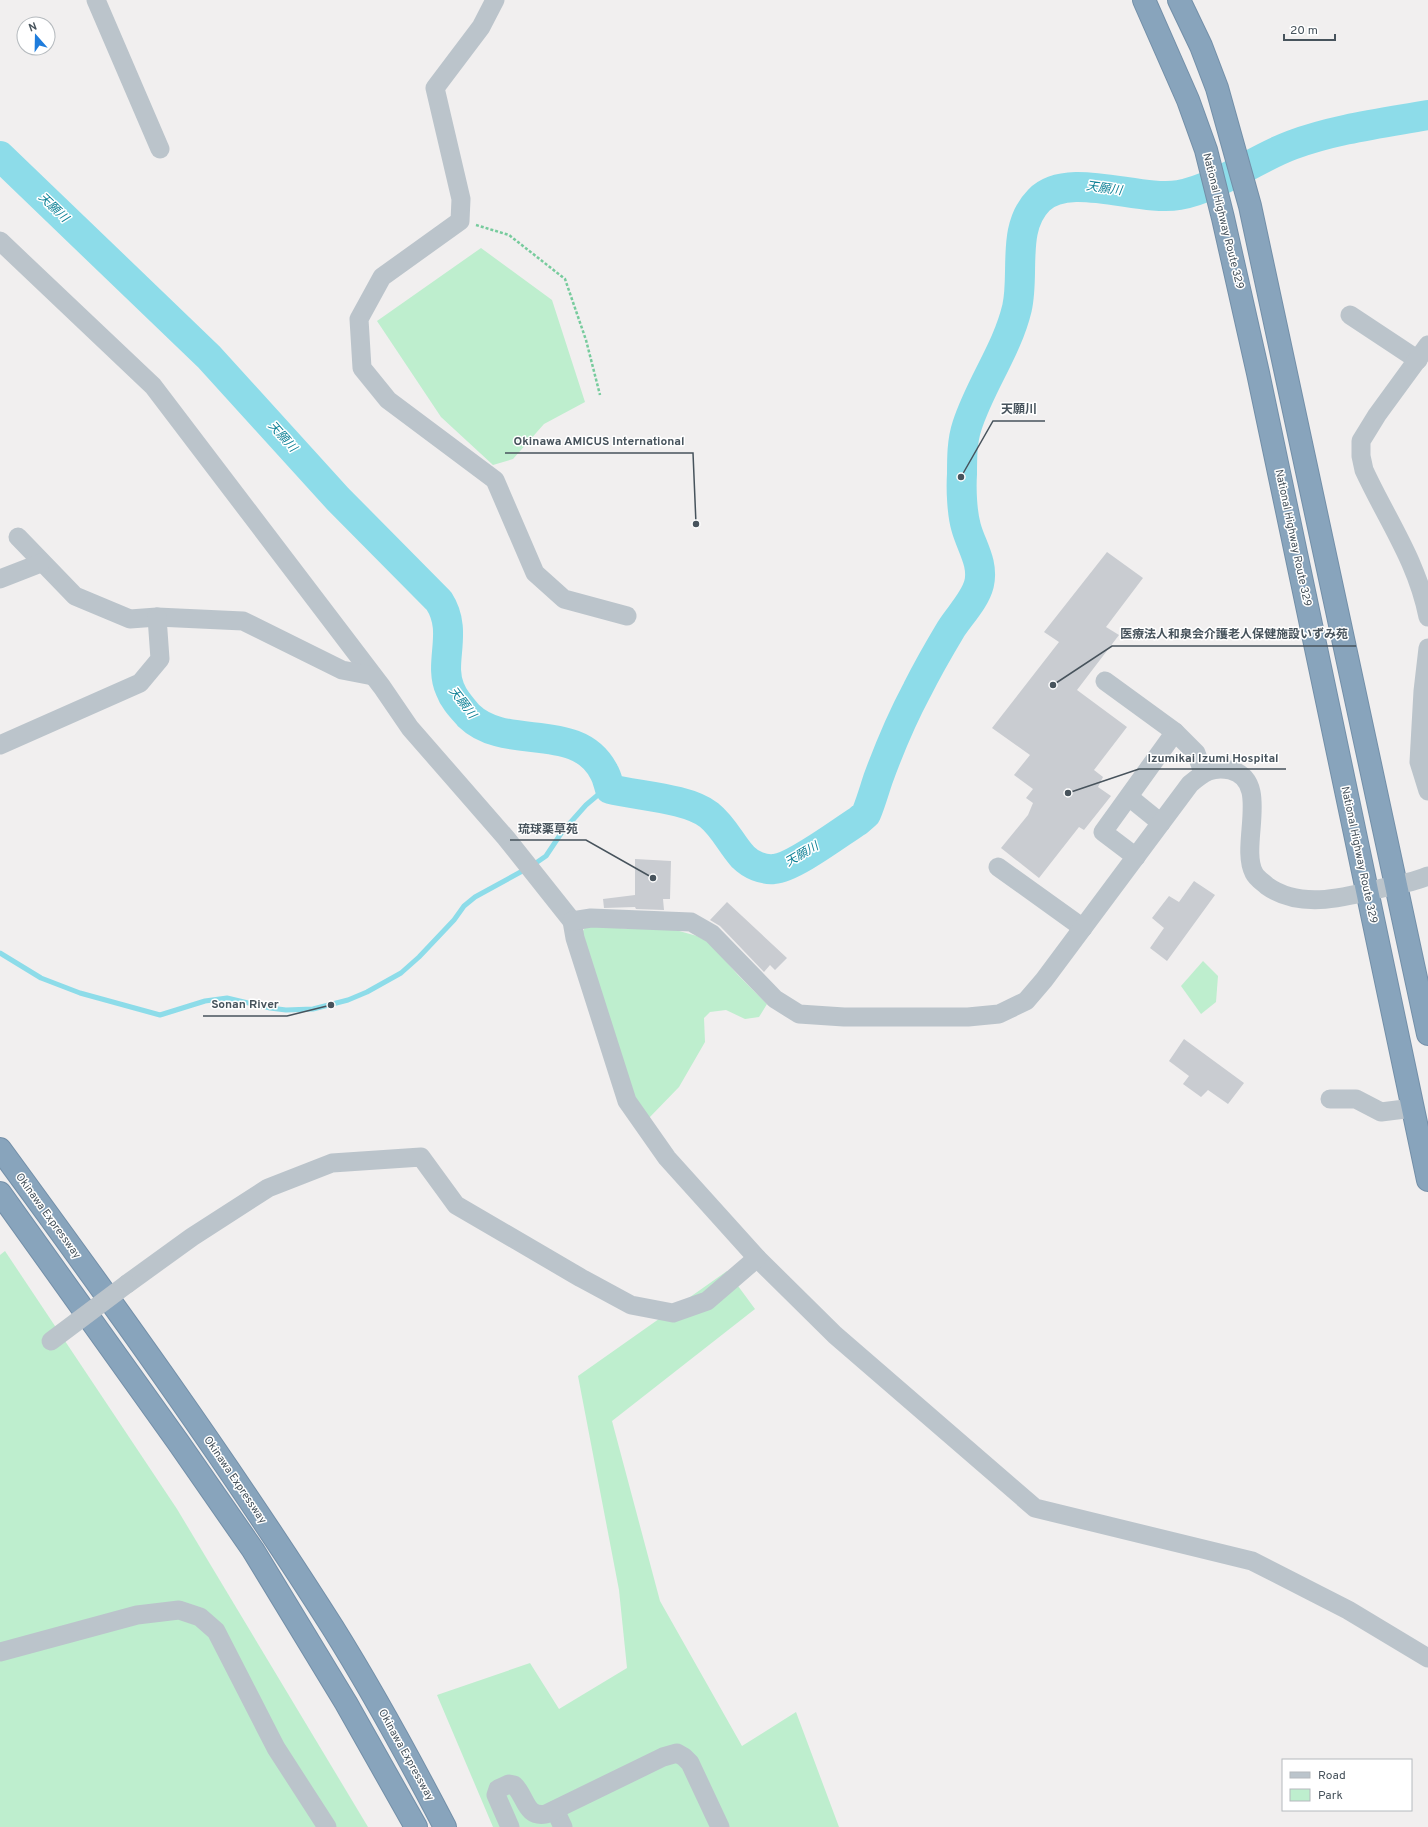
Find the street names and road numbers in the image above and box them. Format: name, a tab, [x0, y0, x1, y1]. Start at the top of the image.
street label: National Highway Route 329	[1199, 152, 1247, 290]
street label: National Highway Route 329	[1272, 468, 1314, 608]
street label: National Highway Route 329	[1338, 785, 1380, 925]
street label: Okinawa Expressway	[12, 1170, 84, 1262]
street label: Okinawa Expressway	[201, 1434, 270, 1527]
street label: Okinawa Expressway	[375, 1707, 437, 1803]

